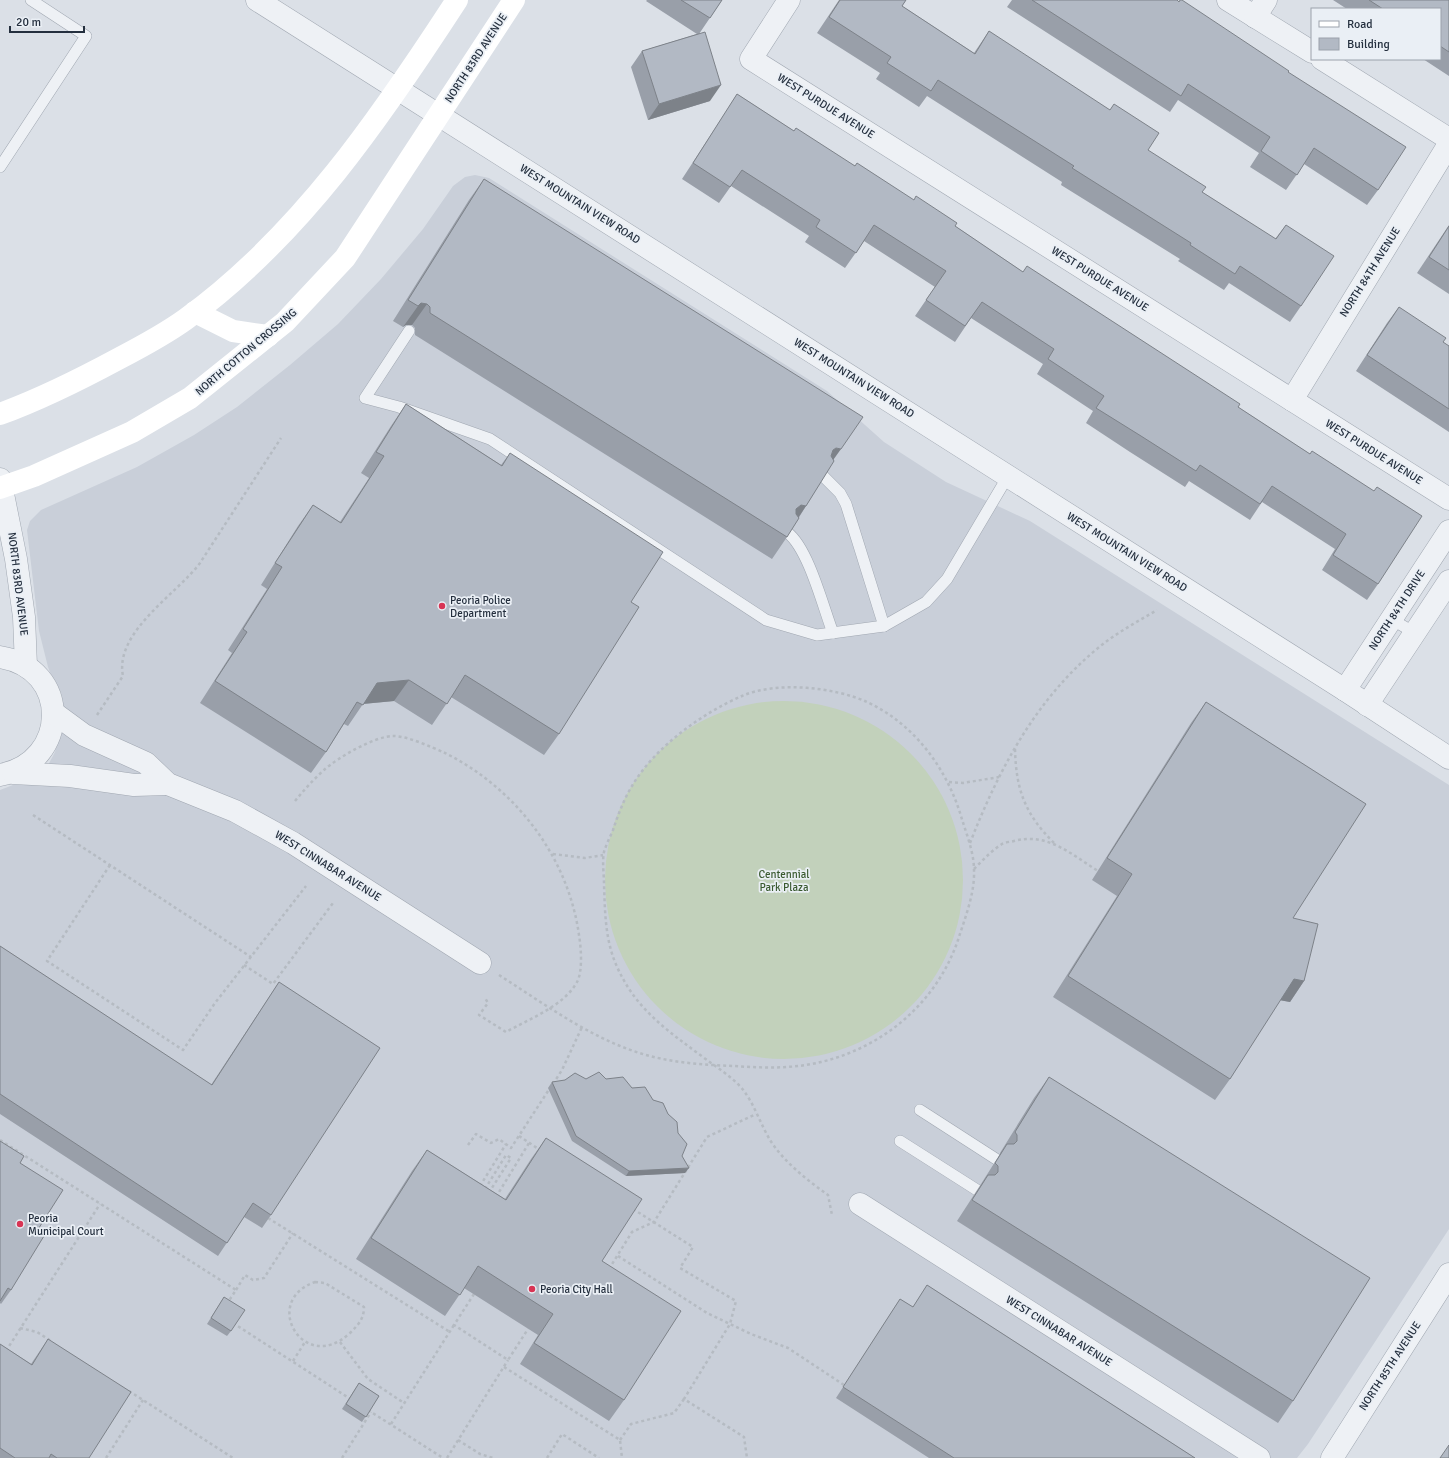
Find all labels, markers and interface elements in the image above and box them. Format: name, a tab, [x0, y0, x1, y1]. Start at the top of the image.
scale bar	[10, 8, 84, 34]
legend	[1311, 8, 1441, 60]
street label: NORTH 83RD AVENUE	[442, 11, 510, 105]
text: 20 m	[16, 15, 41, 30]
text: Road	[1347, 17, 1373, 32]
text: Building	[1347, 37, 1390, 52]
street label: WEST PURDUE AVENUE	[775, 71, 877, 141]
street label: WEST MOUNTAIN VIEW ROAD	[517, 161, 643, 247]
street label: NORTH 84TH AVENUE	[1337, 225, 1403, 319]
street label: WEST PURDUE AVENUE	[1049, 244, 1151, 314]
street label: NORTH COTTON CROSSING	[193, 306, 299, 398]
street label: WEST MOUNTAIN VIEW ROAD	[791, 335, 917, 421]
street label: WEST PURDUE AVENUE	[1323, 417, 1425, 487]
street label: WEST MOUNTAIN VIEW ROAD	[1064, 509, 1190, 595]
street label: NORTH 83RD AVENUE	[5, 531, 31, 637]
street label: NORTH 84TH DRIVE	[1366, 567, 1428, 653]
place label: Peoria Police Department	[450, 594, 511, 620]
marker: Peoria Police Department	[437, 601, 447, 611]
street label: WEST CINNABAR AVENUE	[272, 828, 384, 904]
park label: Centennial Park Plaza	[758, 868, 810, 894]
place label: Peoria Municipal Court	[28, 1212, 104, 1238]
marker: Peoria Municipal Court	[15, 1219, 25, 1229]
place label: Peoria City Hall	[540, 1283, 613, 1296]
marker: Peoria City Hall	[527, 1284, 537, 1294]
street label: WEST CINNABAR AVENUE	[1003, 1293, 1115, 1369]
street label: NORTH 85TH AVENUE	[1356, 1319, 1424, 1413]

